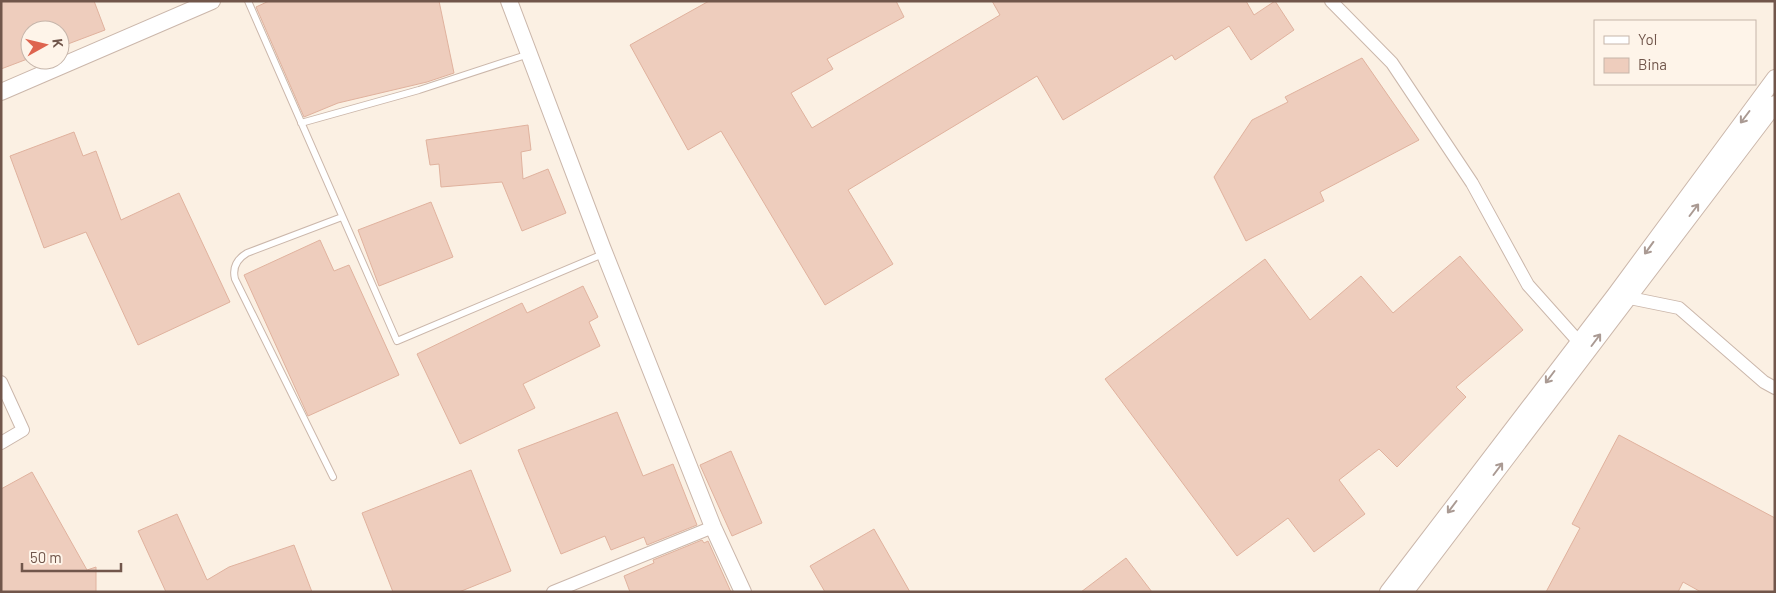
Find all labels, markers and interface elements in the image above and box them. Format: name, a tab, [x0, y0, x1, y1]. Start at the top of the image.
north arrow	[20, 20, 70, 70]
legend	[1594, 20, 1756, 85]
text: Yol	[1638, 30, 1657, 48]
text: K	[49, 38, 67, 49]
text: Bina	[1638, 55, 1667, 73]
one-way arrow	[1740, 110, 1751, 123]
one-way arrow	[1689, 204, 1700, 217]
one-way arrow	[1644, 241, 1654, 255]
one-way arrow	[1591, 334, 1602, 347]
one-way arrow	[1545, 370, 1555, 384]
one-way arrow	[1493, 463, 1504, 476]
one-way arrow	[1447, 500, 1457, 514]
scale bar	[22, 540, 121, 572]
text: 50 m	[30, 548, 62, 566]

